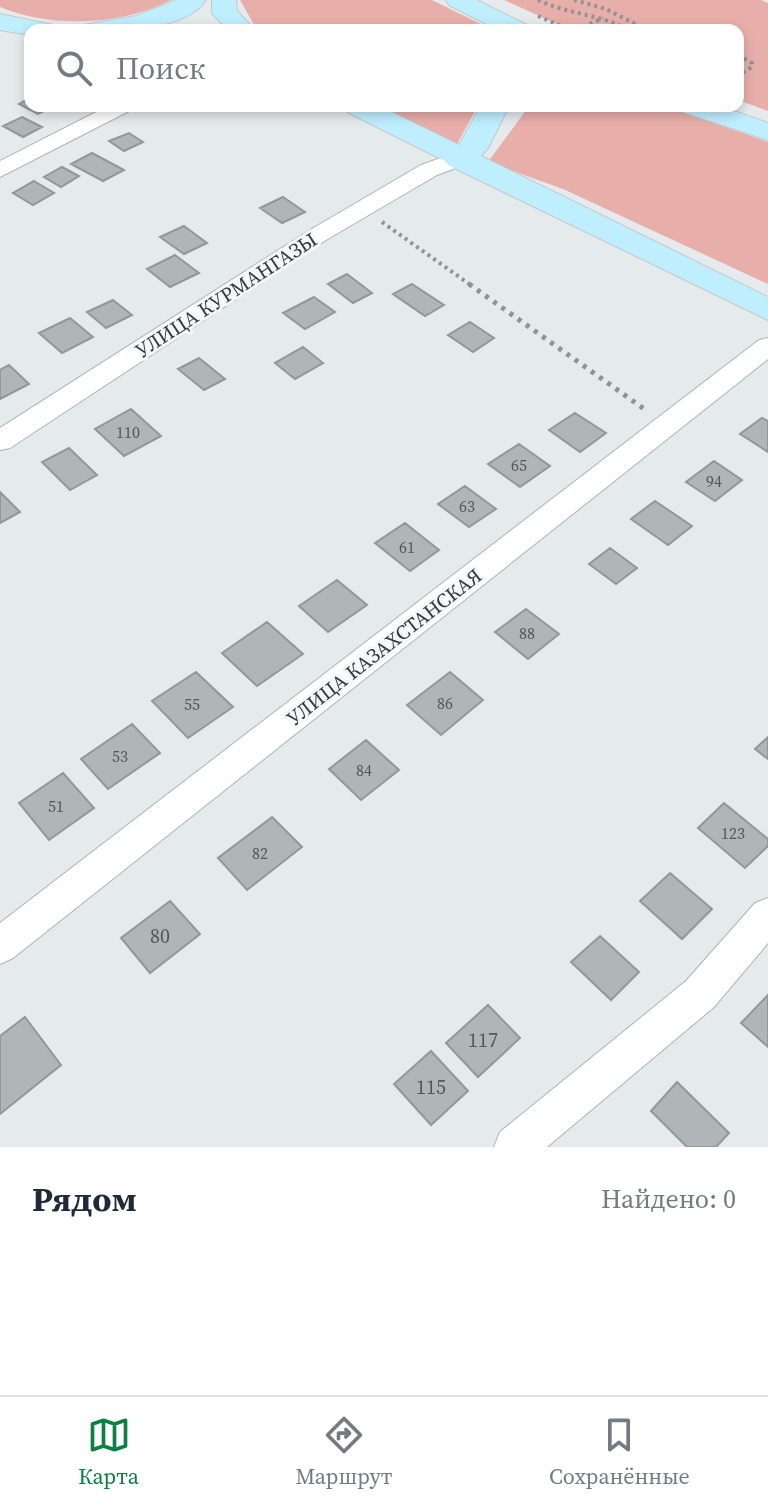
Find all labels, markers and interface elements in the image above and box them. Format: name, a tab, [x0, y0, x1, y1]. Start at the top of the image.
search box	[24, 24, 744, 112]
icon: search	[52, 46, 96, 90]
text: Поиск	[116, 48, 205, 89]
street label: УЛИЦА КУРМАНГАЗЫ	[130, 226, 322, 364]
house number: 110	[116, 421, 140, 443]
house number: 65	[511, 454, 527, 476]
house number: 94	[706, 470, 722, 492]
house number: 63	[459, 495, 475, 517]
house number: 61	[399, 536, 415, 558]
street label: УЛИЦА КАЗАХСТАНСКАЯ	[281, 562, 488, 732]
house number: 88	[519, 622, 535, 644]
house number: 86	[437, 692, 453, 714]
house number: 55	[184, 693, 200, 715]
house number: 53	[112, 745, 128, 767]
house number: 84	[356, 759, 372, 781]
house number: 51	[48, 795, 64, 817]
house number: 123	[721, 822, 745, 844]
house number: 82	[252, 842, 268, 864]
house number: 80	[150, 922, 170, 950]
house number: 117	[468, 1026, 498, 1054]
house number: 115	[416, 1073, 446, 1101]
text: Рядом	[32, 1176, 137, 1222]
text: Найдено: 0	[601, 1181, 736, 1217]
tab: Карта	[78, 1413, 139, 1491]
tab: Маршрут	[295, 1413, 392, 1491]
tab: Сохранённые	[549, 1413, 690, 1491]

